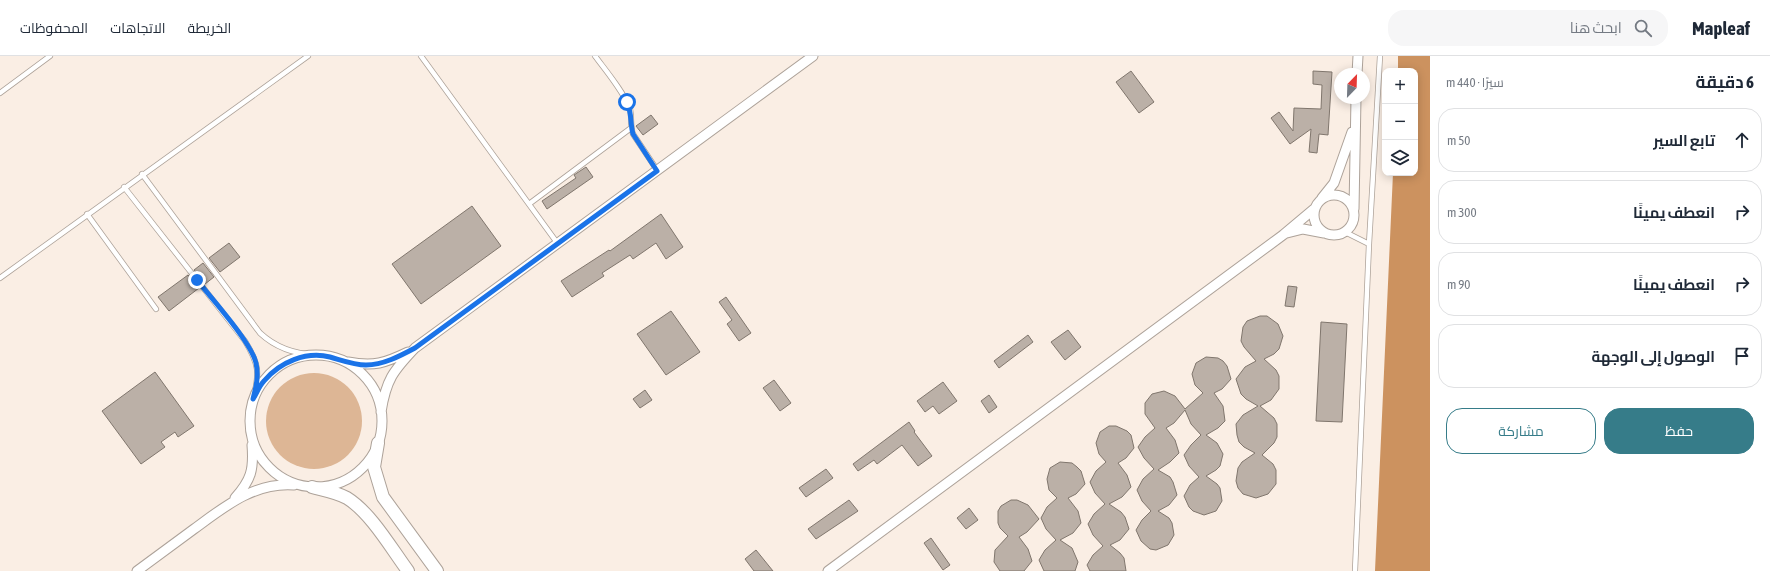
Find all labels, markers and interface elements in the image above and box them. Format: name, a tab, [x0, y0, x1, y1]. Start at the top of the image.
search box	[1388, 10, 1668, 46]
icon: search	[1632, 17, 1654, 39]
text: Mapleaf	[1692, 17, 1750, 39]
text: ابحث هنا	[1570, 19, 1622, 36]
text: المحفوظات	[20, 20, 88, 36]
text: الاتجاهات	[110, 20, 166, 36]
text: الخريطة	[188, 20, 231, 36]
north arrow	[1334, 68, 1370, 104]
map controls	[1382, 68, 1418, 176]
button: +	[1382, 68, 1418, 104]
text: 6 دقيقة	[1696, 72, 1754, 92]
text: سيرًا · 440 m	[1446, 75, 1504, 90]
route start	[618, 93, 636, 111]
button: −	[1382, 104, 1418, 140]
icon: ahead	[1731, 129, 1753, 151]
text: تابع السير	[1653, 132, 1715, 149]
text: 50 m	[1447, 133, 1470, 148]
button: layers	[1382, 140, 1418, 176]
icon: right	[1731, 201, 1753, 223]
text: انعطف يمينًا	[1633, 204, 1715, 221]
text: 300 m	[1447, 205, 1477, 220]
route end	[188, 271, 206, 289]
icon: right	[1731, 273, 1753, 295]
text: انعطف يمينًا	[1633, 276, 1715, 293]
text: 90 m	[1447, 277, 1470, 292]
icon: arrive	[1731, 345, 1753, 367]
text: الوصول إلى الوجهة	[1591, 348, 1715, 365]
button: مشاركة	[1446, 408, 1596, 454]
button: حفظ	[1604, 408, 1754, 454]

